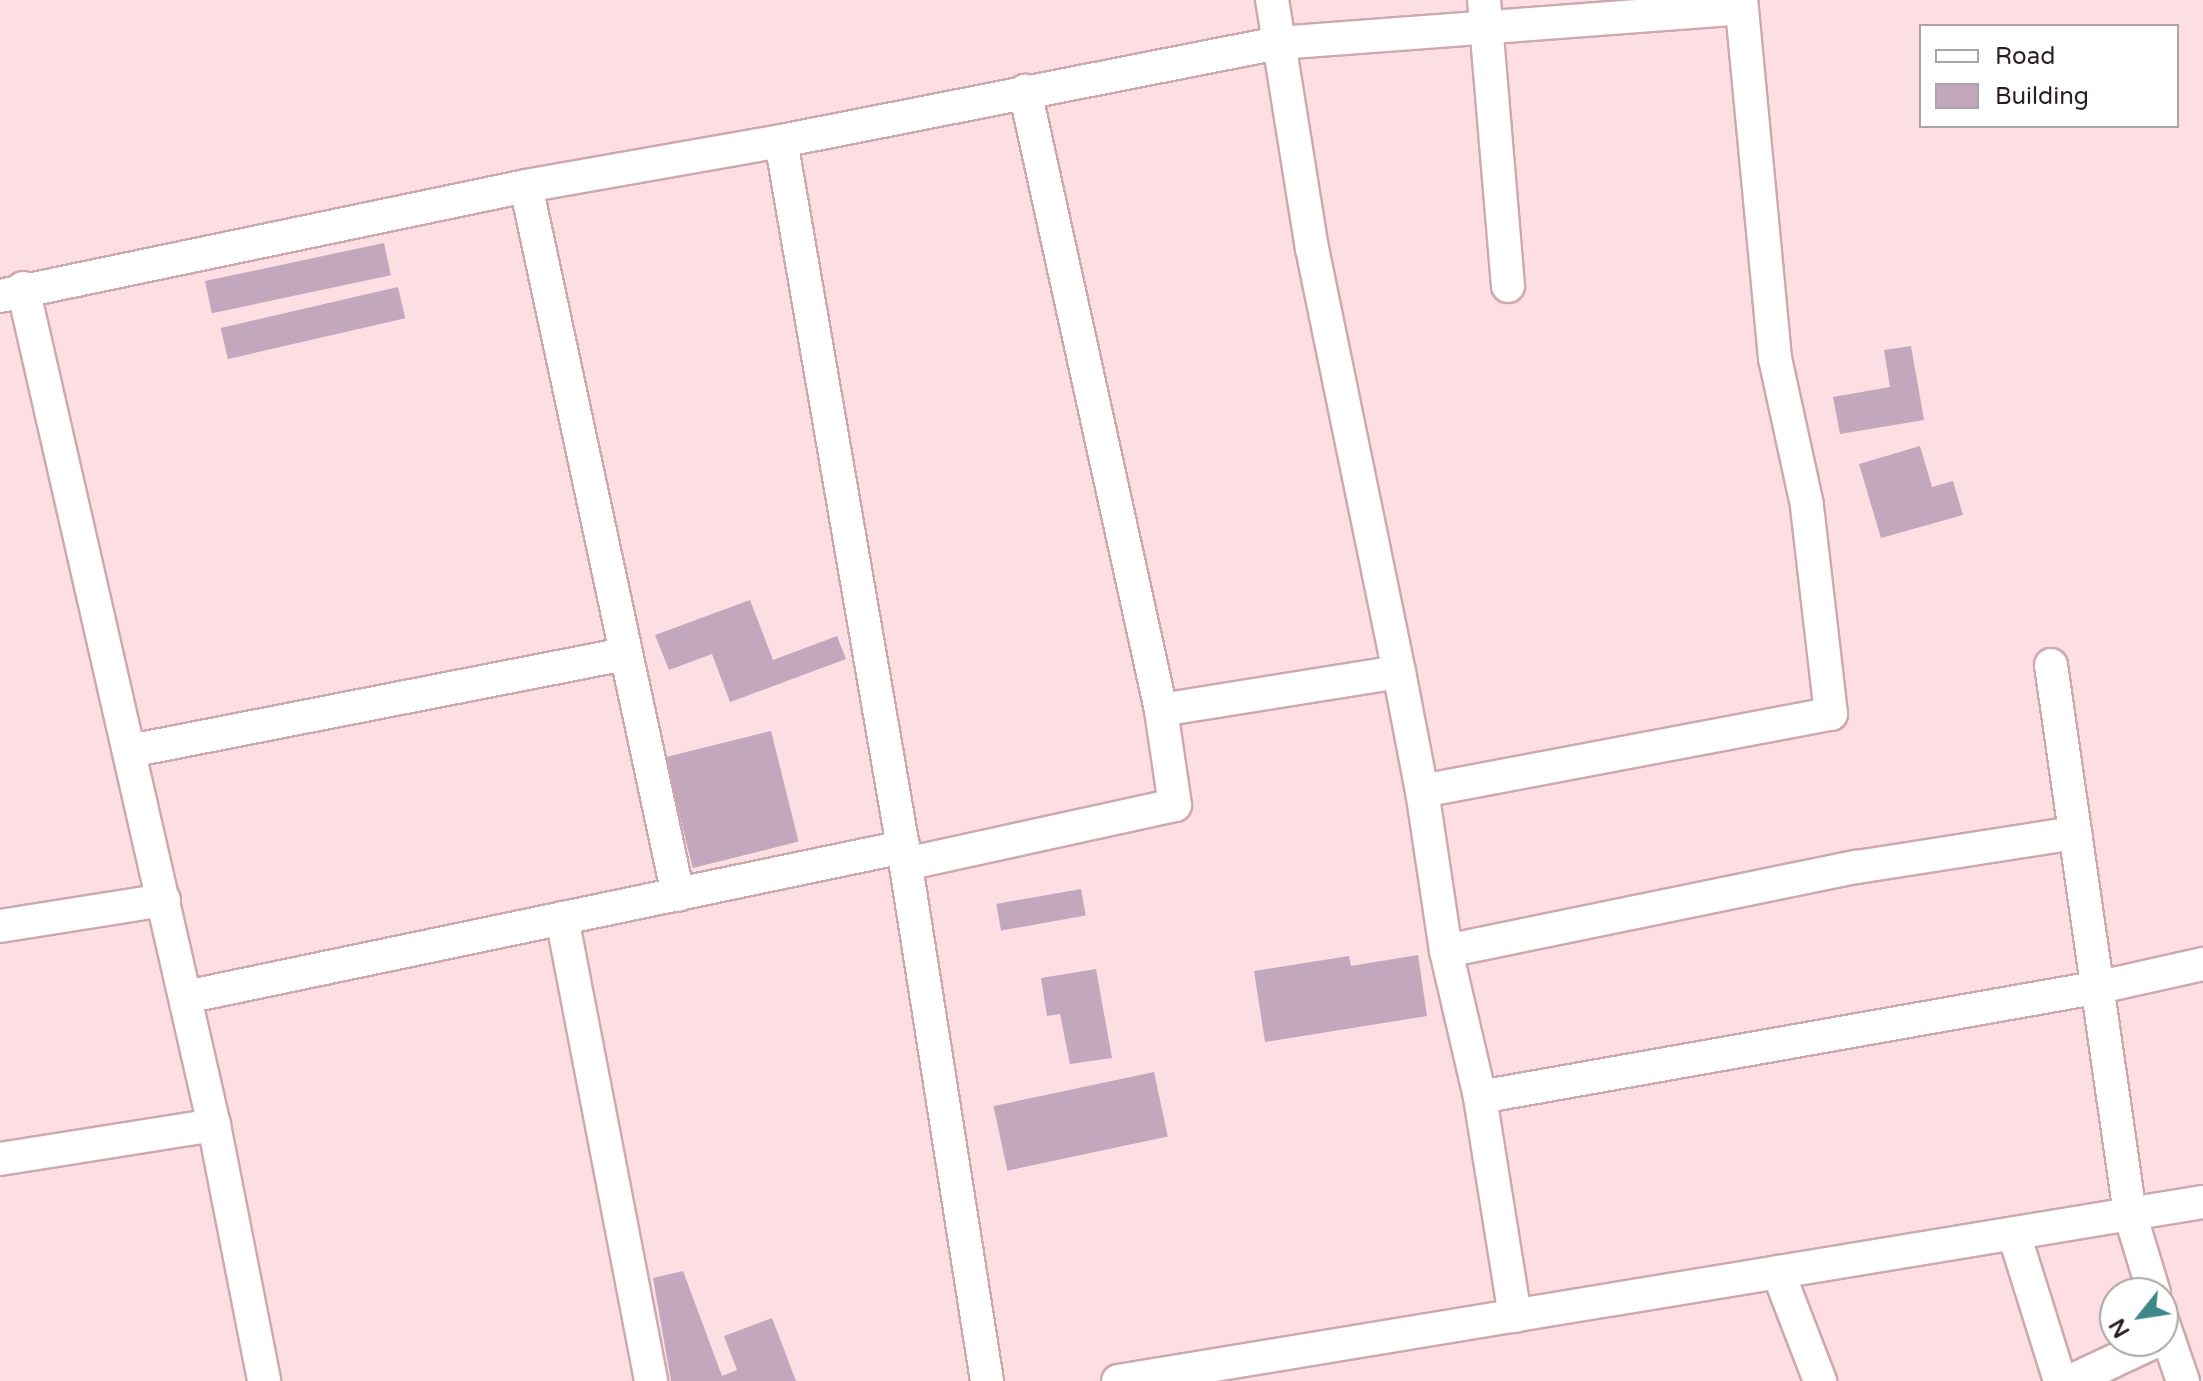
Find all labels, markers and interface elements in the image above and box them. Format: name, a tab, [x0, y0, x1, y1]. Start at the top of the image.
legend	[1919, 24, 2179, 128]
text: Road	[1995, 42, 2055, 71]
text: Building	[1995, 82, 2089, 111]
north arrow	[2099, 1277, 2179, 1357]
text: N	[2104, 1314, 2136, 1342]

